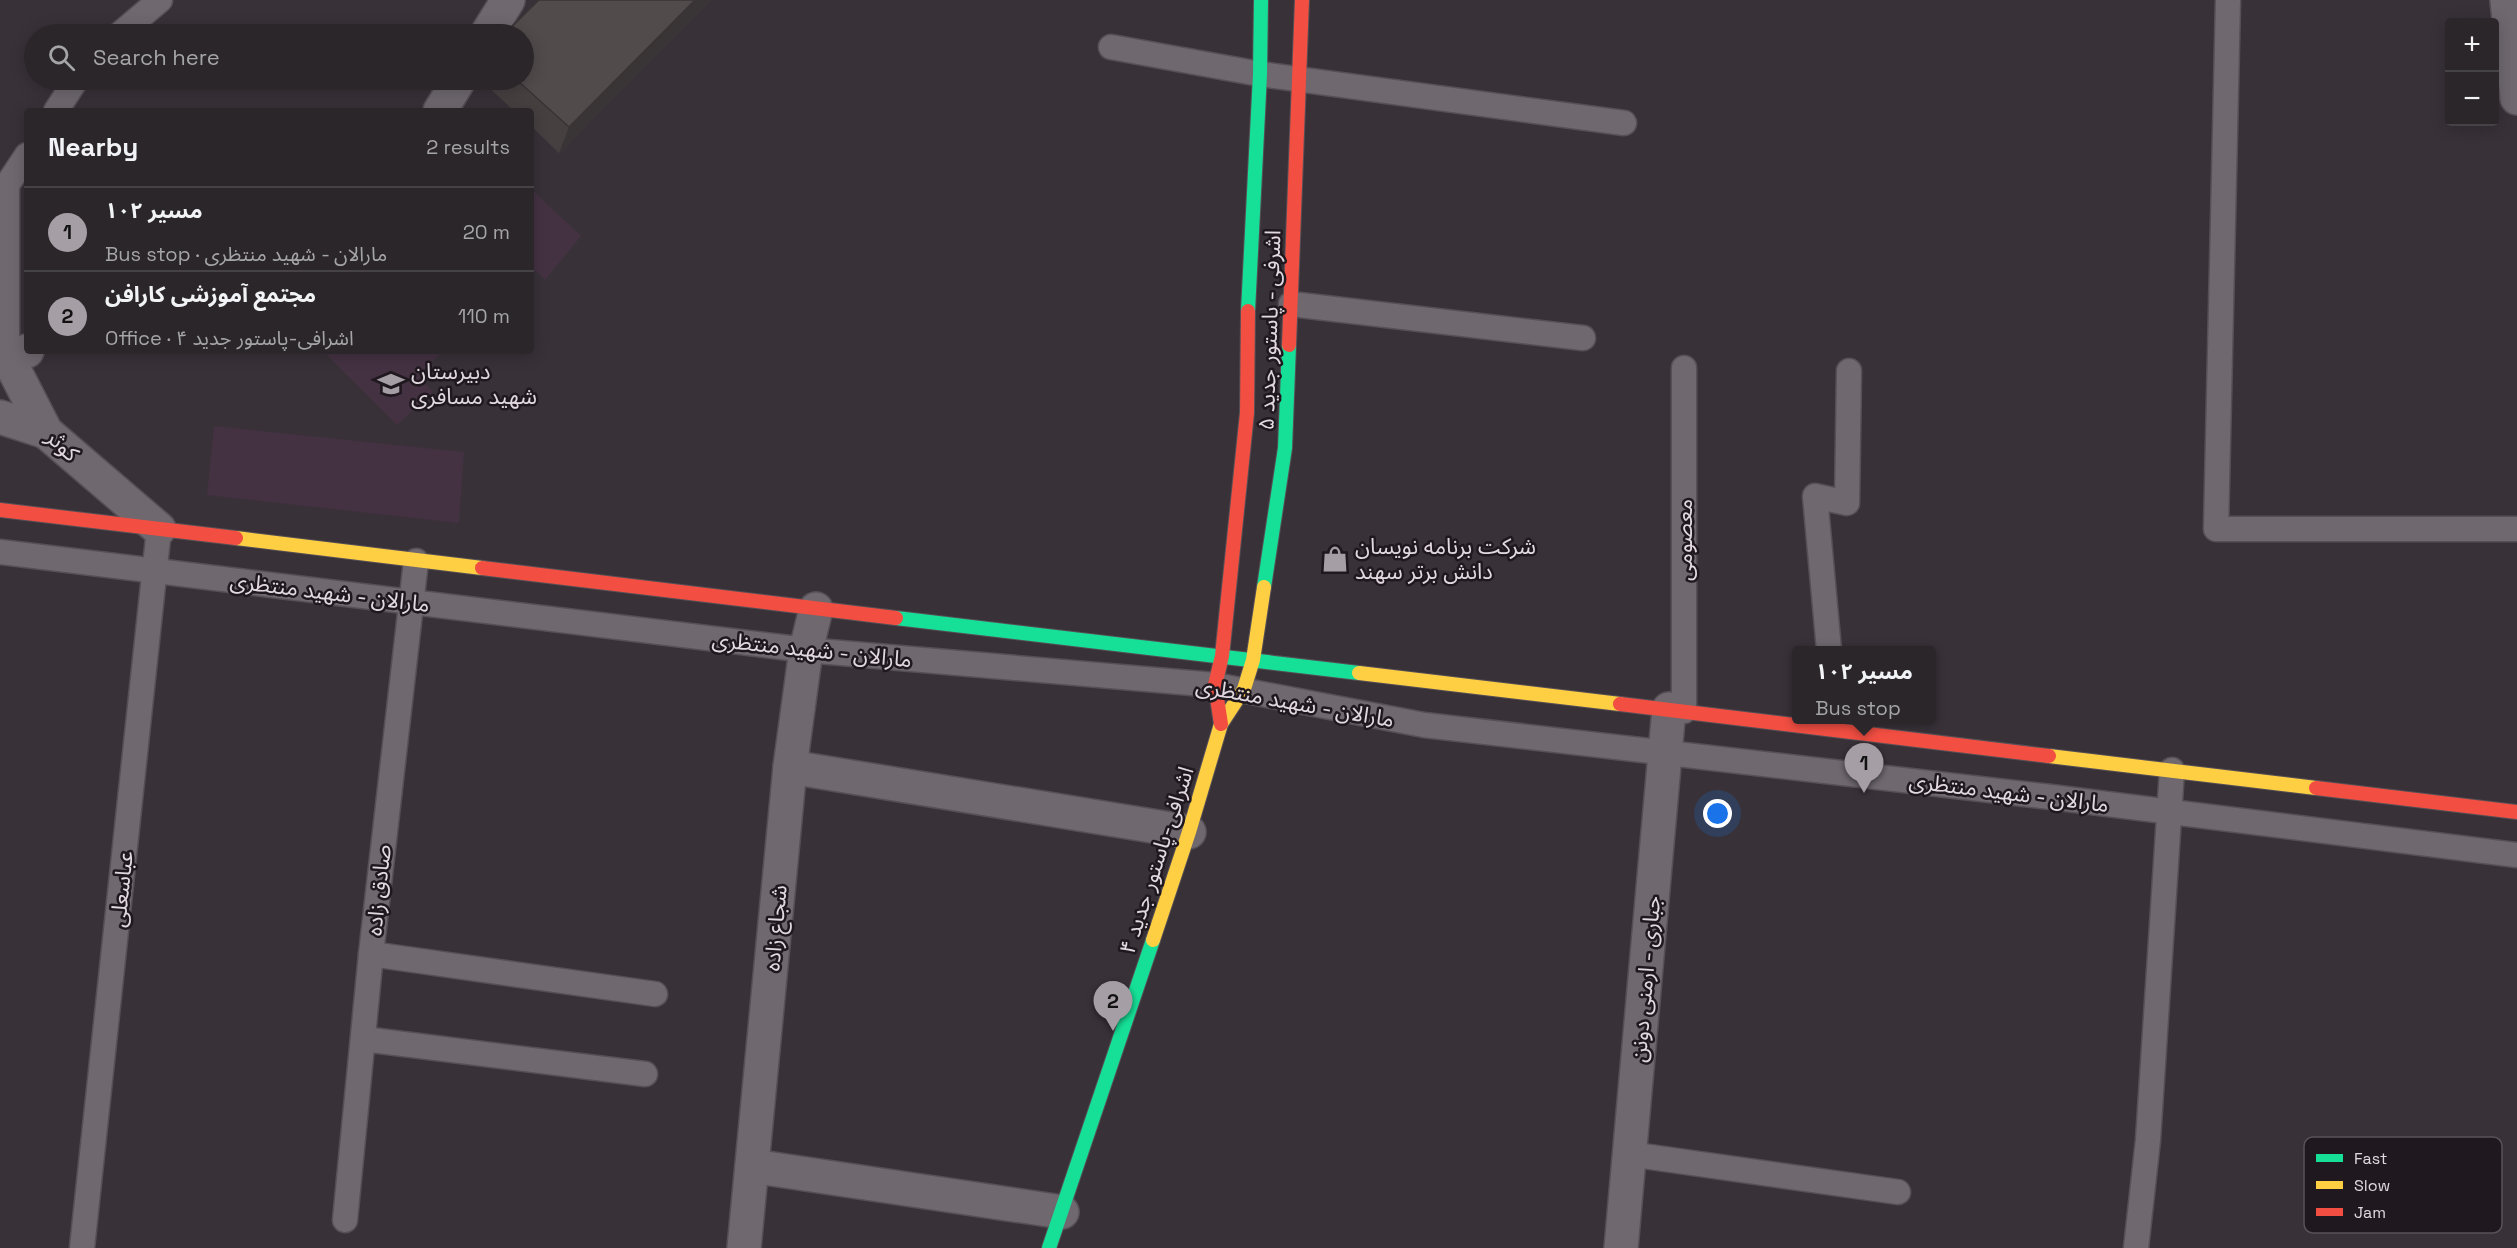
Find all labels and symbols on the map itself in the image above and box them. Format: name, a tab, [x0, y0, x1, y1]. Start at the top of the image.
street label: اشرفی - پاستور جدید ۵	[1252, 229, 1288, 431]
place label: دبیرستان شهید مسافری	[411, 357, 537, 410]
school or university icon: دبیرستان شهید مسافری	[376, 369, 406, 399]
street label: کوثر	[40, 422, 86, 468]
street label: معصومی	[1670, 499, 1698, 581]
place label: شرکت برنامه نویسان دانش برتر سهند	[1355, 532, 1536, 585]
shop icon: شرکت برنامه نویسان دانش برتر سهند	[1320, 544, 1350, 574]
street label: مارالان - شهید منتظری	[229, 566, 431, 618]
street label: مارالان - شهید منتظری	[711, 625, 913, 673]
street label: مارالان - شهید منتظری	[1194, 671, 1396, 733]
pin: 1	[1844, 744, 1884, 793]
street label: اشرافی-پاستور جدید ۴	[1112, 763, 1201, 958]
street label: مارالان - شهید منتظری	[1908, 766, 2110, 818]
your location	[1703, 799, 1732, 828]
street label: صادق زاده	[359, 843, 397, 937]
street label: عباسعلی	[103, 849, 139, 929]
street label: شجاع زاده	[757, 884, 796, 973]
street label: جباری - ارمنی دونن	[1624, 894, 1666, 1064]
pin: 2	[1094, 982, 1132, 1031]
legend	[2304, 1137, 2502, 1233]
text: Fast	[2354, 1148, 2387, 1169]
text: Slow	[2354, 1175, 2390, 1196]
text: Jam	[2354, 1202, 2386, 1223]

